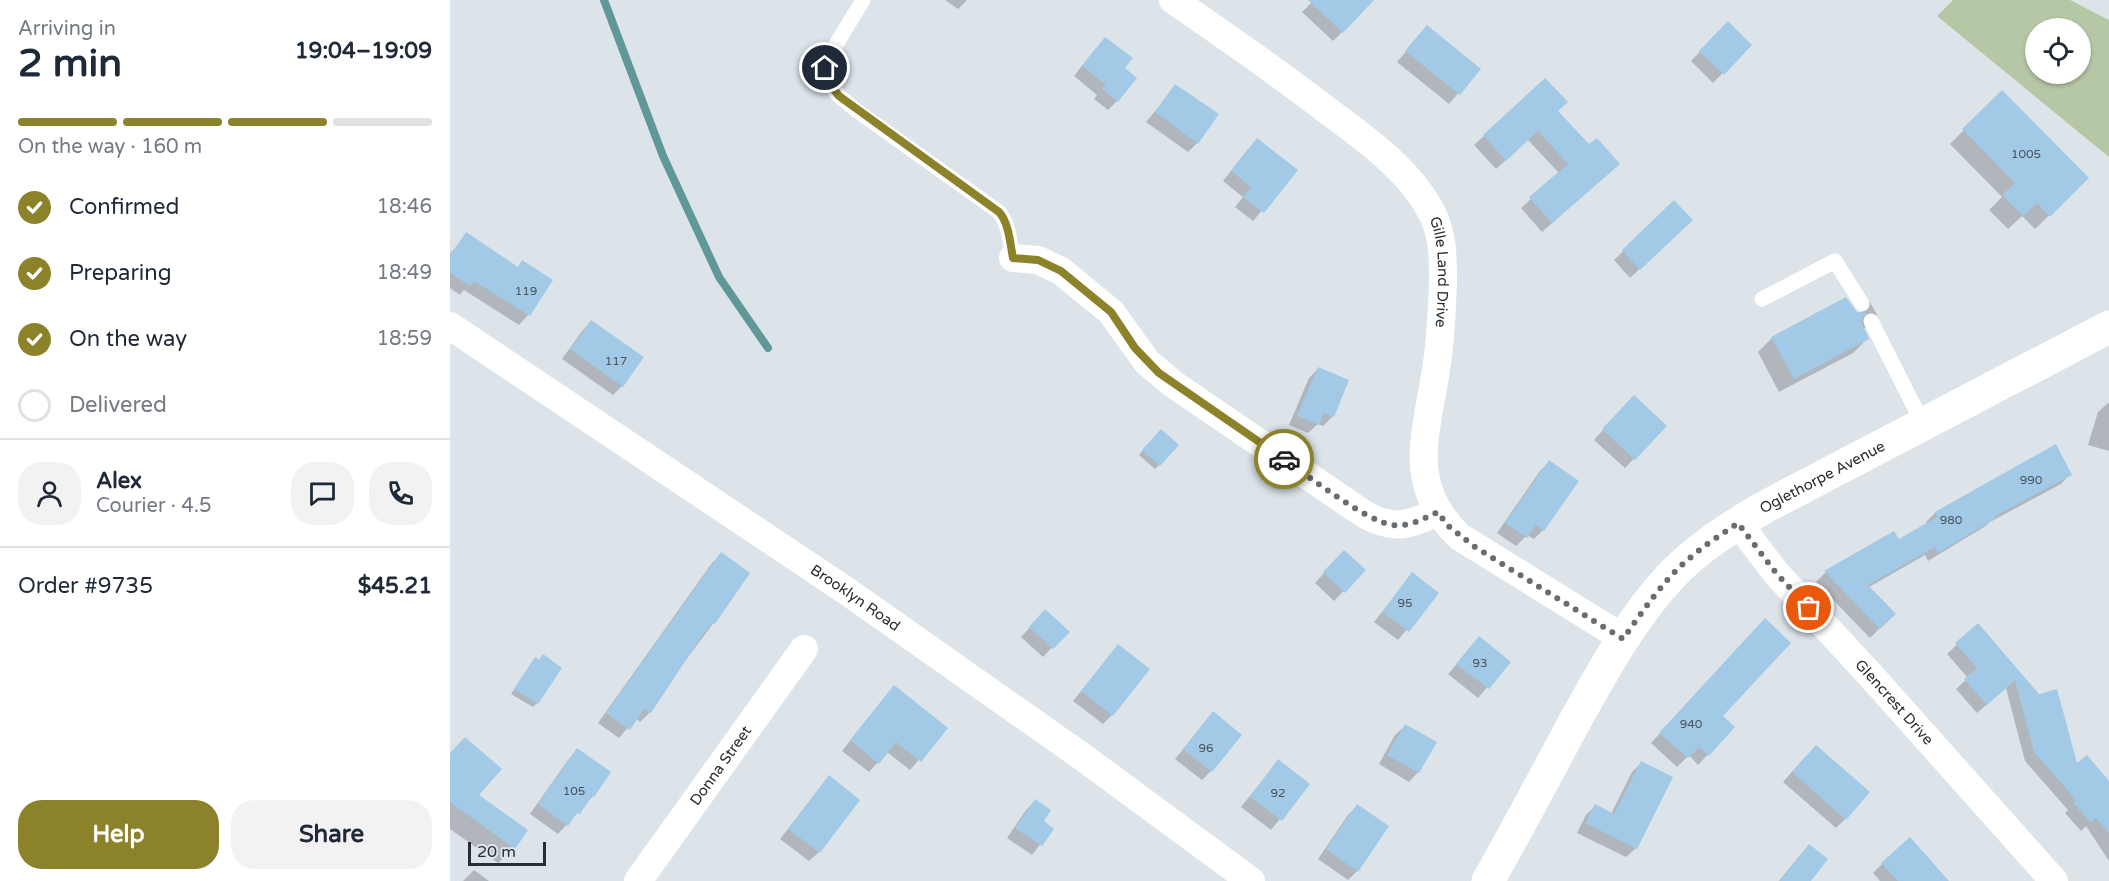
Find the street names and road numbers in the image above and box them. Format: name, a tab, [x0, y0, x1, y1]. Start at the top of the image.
street label: Gille Land Drive	[1426, 214, 1452, 328]
street label: Oglethorpe Avenue	[1756, 437, 1888, 517]
street label: Brooklyn Road	[807, 561, 904, 635]
street label: Glencrest Drive	[1851, 656, 1937, 749]
street label: Donna Street	[686, 722, 755, 809]

